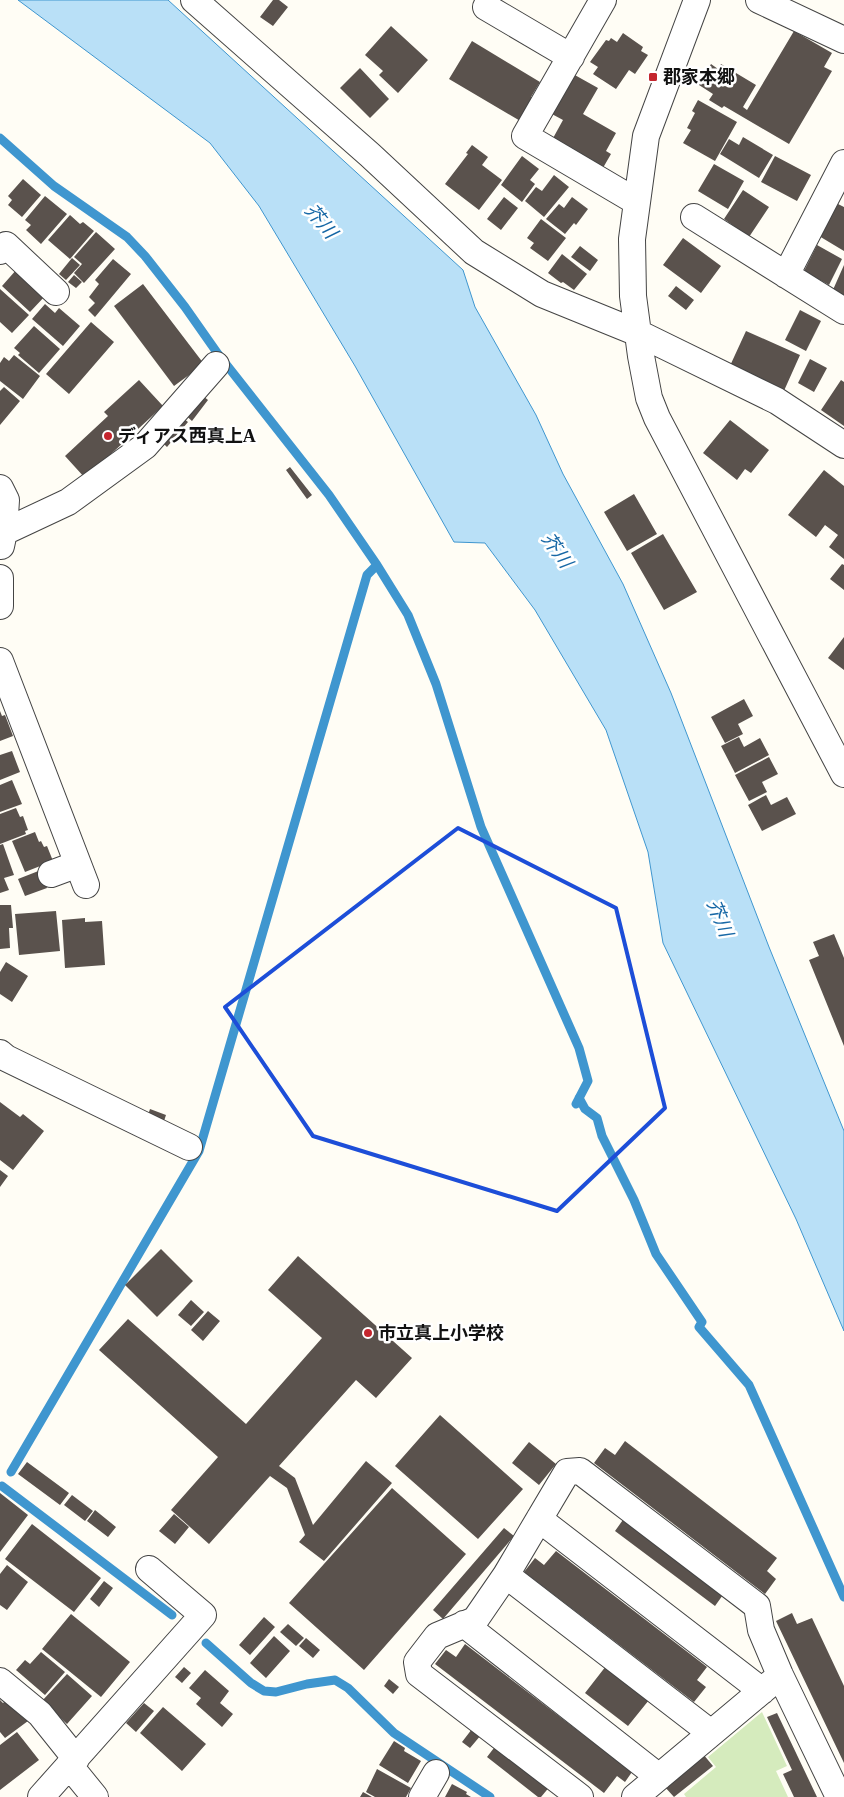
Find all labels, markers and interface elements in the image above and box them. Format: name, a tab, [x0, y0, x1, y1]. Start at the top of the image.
place label: 郡家本郷	[663, 67, 735, 87]
marker: 郡家本郷	[647, 71, 659, 83]
water label: 芥川	[301, 200, 343, 244]
place label: ディアス西真上A	[118, 426, 256, 446]
marker: ディアス西真上A	[102, 430, 114, 442]
water label: 芥川	[537, 528, 578, 573]
water label: 芥川	[703, 896, 738, 941]
place label: 市立真上小学校	[378, 1323, 504, 1343]
marker: 市立真上小学校	[362, 1327, 374, 1339]

